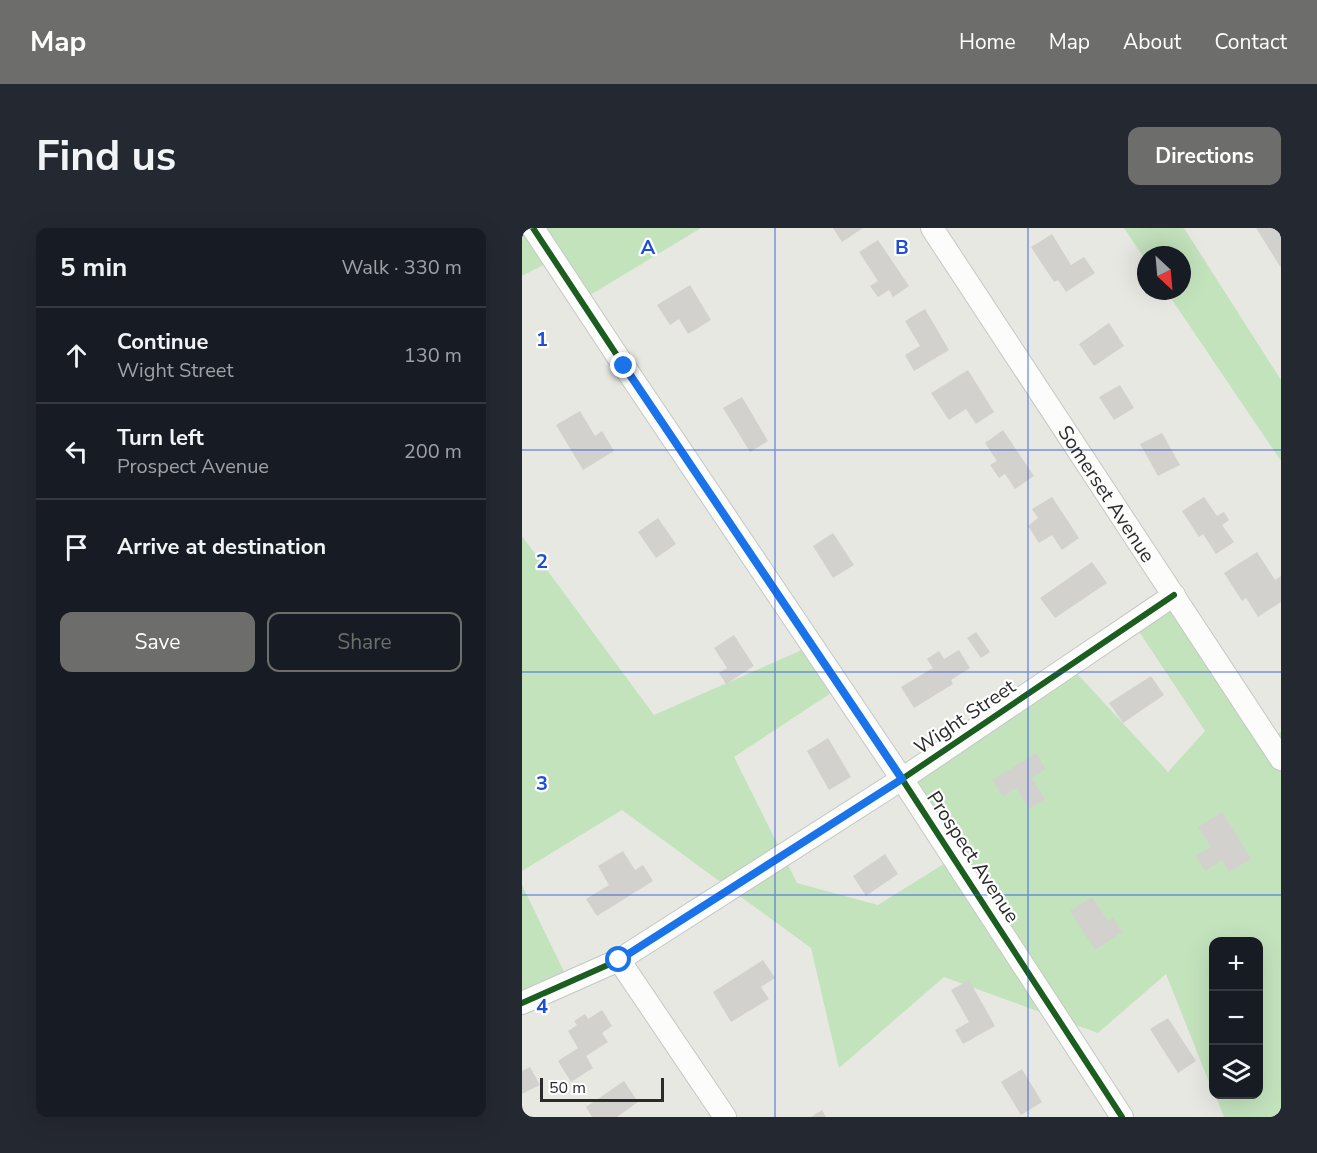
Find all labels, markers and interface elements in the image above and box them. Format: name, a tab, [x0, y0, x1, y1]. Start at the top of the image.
text: Map	[30, 23, 86, 61]
text: Home	[959, 28, 1016, 56]
text: Map	[1049, 28, 1090, 56]
text: About	[1123, 28, 1181, 56]
text: Contact	[1214, 28, 1287, 56]
button: Directions	[1128, 127, 1281, 185]
text: Find us	[36, 128, 176, 185]
text: A	[641, 234, 656, 261]
text: B	[895, 234, 909, 261]
north arrow	[1137, 246, 1191, 300]
text: 5 min	[60, 250, 127, 285]
text: Walk · 330 m	[342, 254, 462, 281]
text: 1	[536, 326, 548, 353]
text: Continue	[117, 327, 208, 357]
icon: ahead	[60, 339, 93, 372]
text: 130 m	[404, 342, 462, 369]
route end	[610, 352, 636, 378]
text: Wight Street	[117, 357, 233, 384]
street label: Somerset Avenue	[1052, 420, 1162, 567]
text: Turn left	[117, 423, 204, 453]
icon: left	[60, 435, 93, 468]
text: 200 m	[404, 438, 462, 465]
text: Prospect Avenue	[117, 453, 269, 480]
icon: arrive	[60, 531, 93, 564]
text: Arrive at destination	[117, 532, 326, 562]
text: 2	[536, 548, 548, 575]
button: Save	[60, 612, 255, 672]
button: Share	[267, 612, 462, 672]
street label: Wight Street	[909, 673, 1022, 761]
text: 3	[536, 770, 548, 797]
street label: Prospect Avenue	[920, 786, 1026, 928]
map controls	[1209, 937, 1263, 1099]
button: +	[1209, 937, 1263, 991]
route start	[605, 946, 631, 972]
button: −	[1209, 991, 1263, 1045]
text: 4	[536, 993, 548, 1020]
button: layers	[1209, 1045, 1263, 1099]
scale bar	[540, 1075, 664, 1102]
text: 50 m	[549, 1077, 586, 1099]

